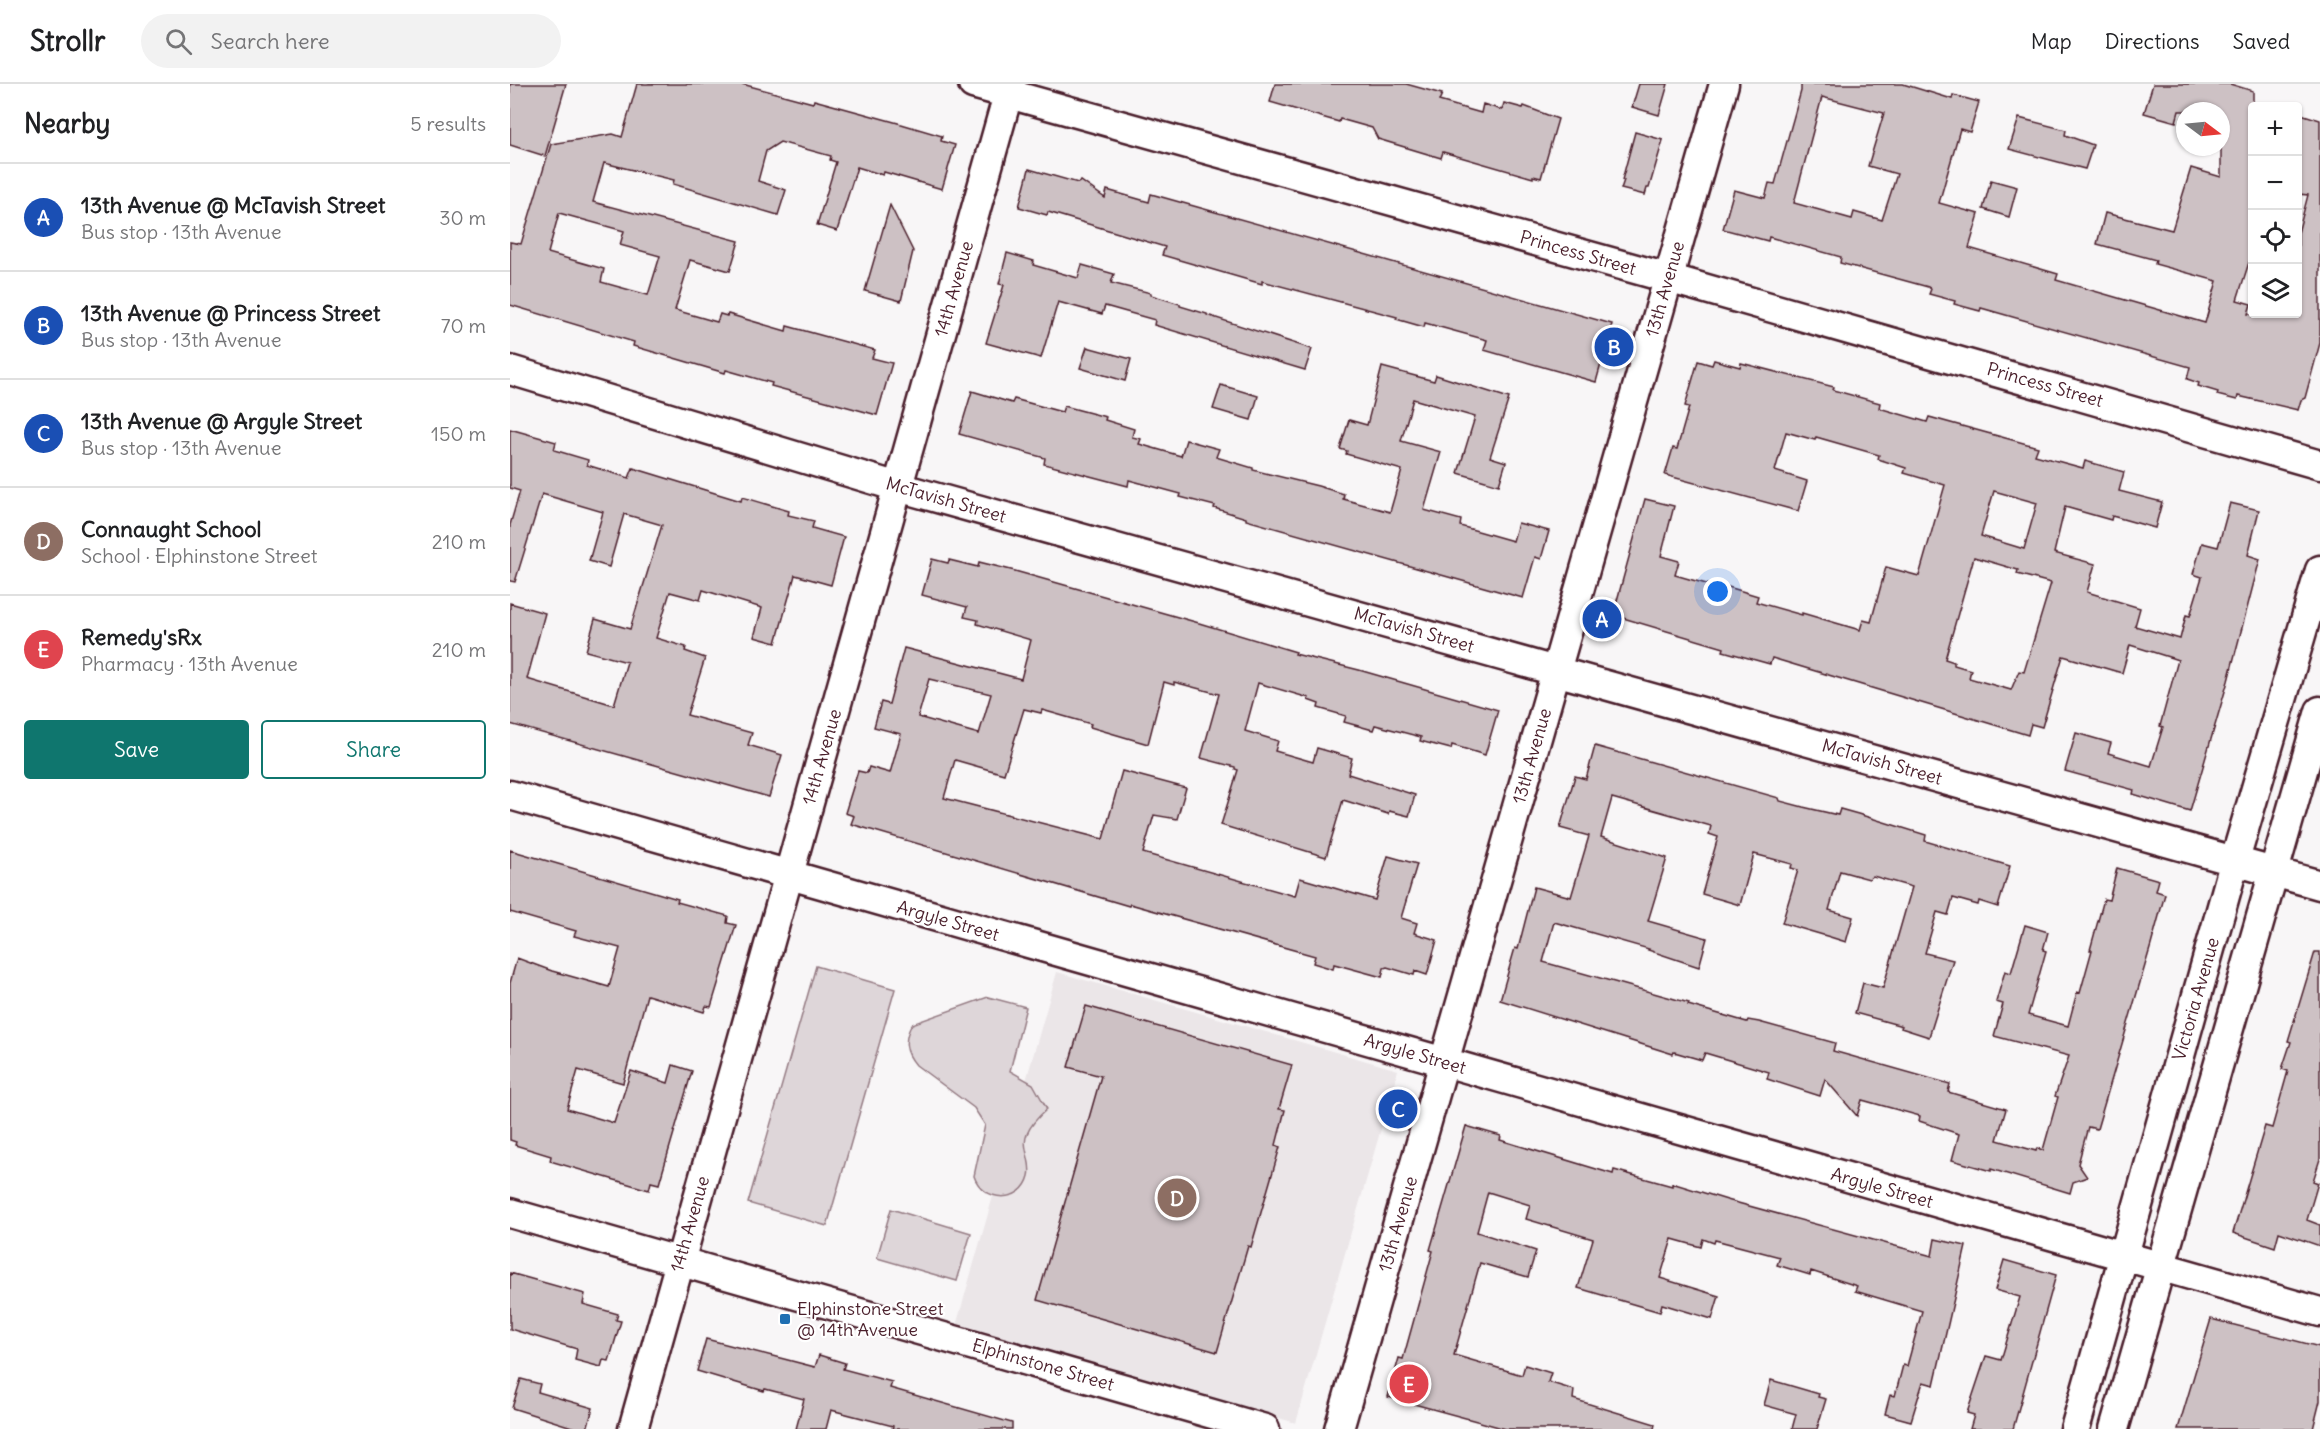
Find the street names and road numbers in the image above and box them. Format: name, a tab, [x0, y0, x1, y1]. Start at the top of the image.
street label: Princess Street	[1517, 225, 1639, 280]
street label: 14th Avenue	[929, 238, 978, 339]
street label: 13th Avenue	[1640, 238, 1689, 339]
street label: Princess Street	[1984, 357, 2106, 412]
street label: McTavish Street	[883, 471, 1009, 528]
street label: McTavish Street	[1351, 601, 1477, 658]
street label: 13th Avenue	[1507, 705, 1556, 806]
street label: 14th Avenue	[797, 706, 846, 807]
street label: McTavish Street	[1819, 733, 1945, 790]
street label: Argyle Street	[894, 895, 1002, 946]
street label: Victoria Avenue	[2167, 935, 2224, 1063]
street label: Argyle Street	[1361, 1028, 1469, 1079]
street label: Argyle Street	[1828, 1162, 1936, 1213]
street label: 14th Avenue	[665, 1173, 714, 1274]
street label: 13th Avenue	[1373, 1173, 1422, 1274]
street label: Elphinstone Street	[970, 1333, 1117, 1396]

